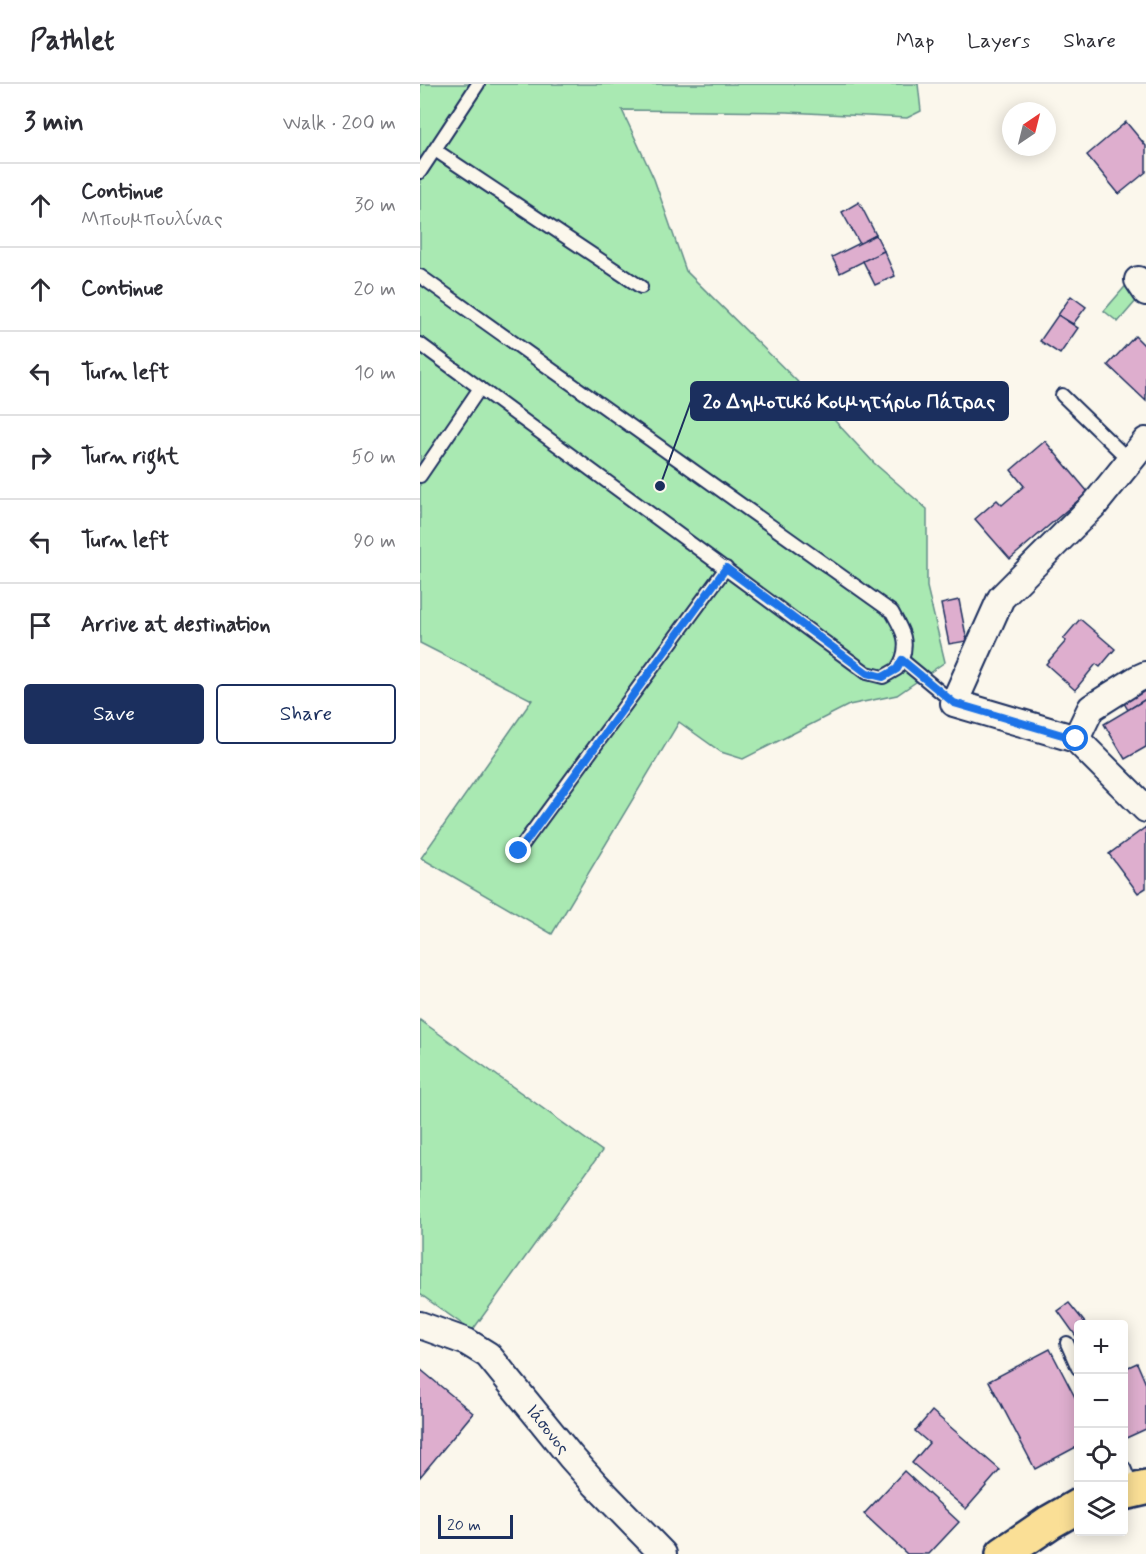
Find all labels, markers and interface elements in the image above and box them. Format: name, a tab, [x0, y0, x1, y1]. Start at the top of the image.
text: Pathlet	[30, 23, 114, 60]
text: Map	[896, 27, 934, 55]
text: Layers	[967, 27, 1030, 55]
text: Share	[1063, 27, 1116, 55]
north arrow	[1002, 102, 1056, 156]
text: 3 min	[24, 106, 84, 140]
text: Walk · 200 m	[283, 110, 396, 137]
text: Continue	[81, 178, 163, 206]
icon: ahead	[24, 189, 57, 222]
text: 30 m	[354, 192, 396, 219]
text: Μπουμπουλίνας	[81, 206, 223, 233]
icon: ahead	[24, 273, 57, 306]
text: Continue	[81, 275, 163, 303]
text: 20 m	[353, 276, 396, 303]
icon: left	[24, 357, 57, 390]
text: Turn left	[81, 359, 169, 387]
text: 10 m	[354, 360, 396, 387]
callout: 2o Δημοτικό Κοιμητήριο Πάτρας	[691, 382, 1008, 420]
text: 2o Δημοτικό Κοιμητήριο Πάτρας	[703, 389, 995, 416]
icon: right	[24, 441, 57, 474]
text: Turn right	[81, 443, 179, 471]
text: 50 m	[351, 444, 396, 471]
icon: left	[24, 525, 57, 558]
text: Turn left	[81, 527, 169, 555]
text: 90 m	[353, 528, 396, 555]
icon: arrive	[24, 609, 57, 642]
text: Arrive at destination	[81, 611, 271, 639]
button: Save	[24, 684, 204, 744]
button: Share	[216, 684, 396, 744]
route start	[1062, 725, 1088, 751]
route end	[505, 837, 531, 863]
map controls	[1074, 1320, 1128, 1536]
button: +	[1074, 1320, 1128, 1374]
button: −	[1074, 1374, 1128, 1428]
street label: Ιάσονος	[520, 1400, 575, 1460]
button: locate	[1074, 1428, 1128, 1482]
button: layers	[1074, 1482, 1128, 1536]
scale bar	[438, 1512, 513, 1540]
text: 20 m	[447, 1515, 481, 1536]

